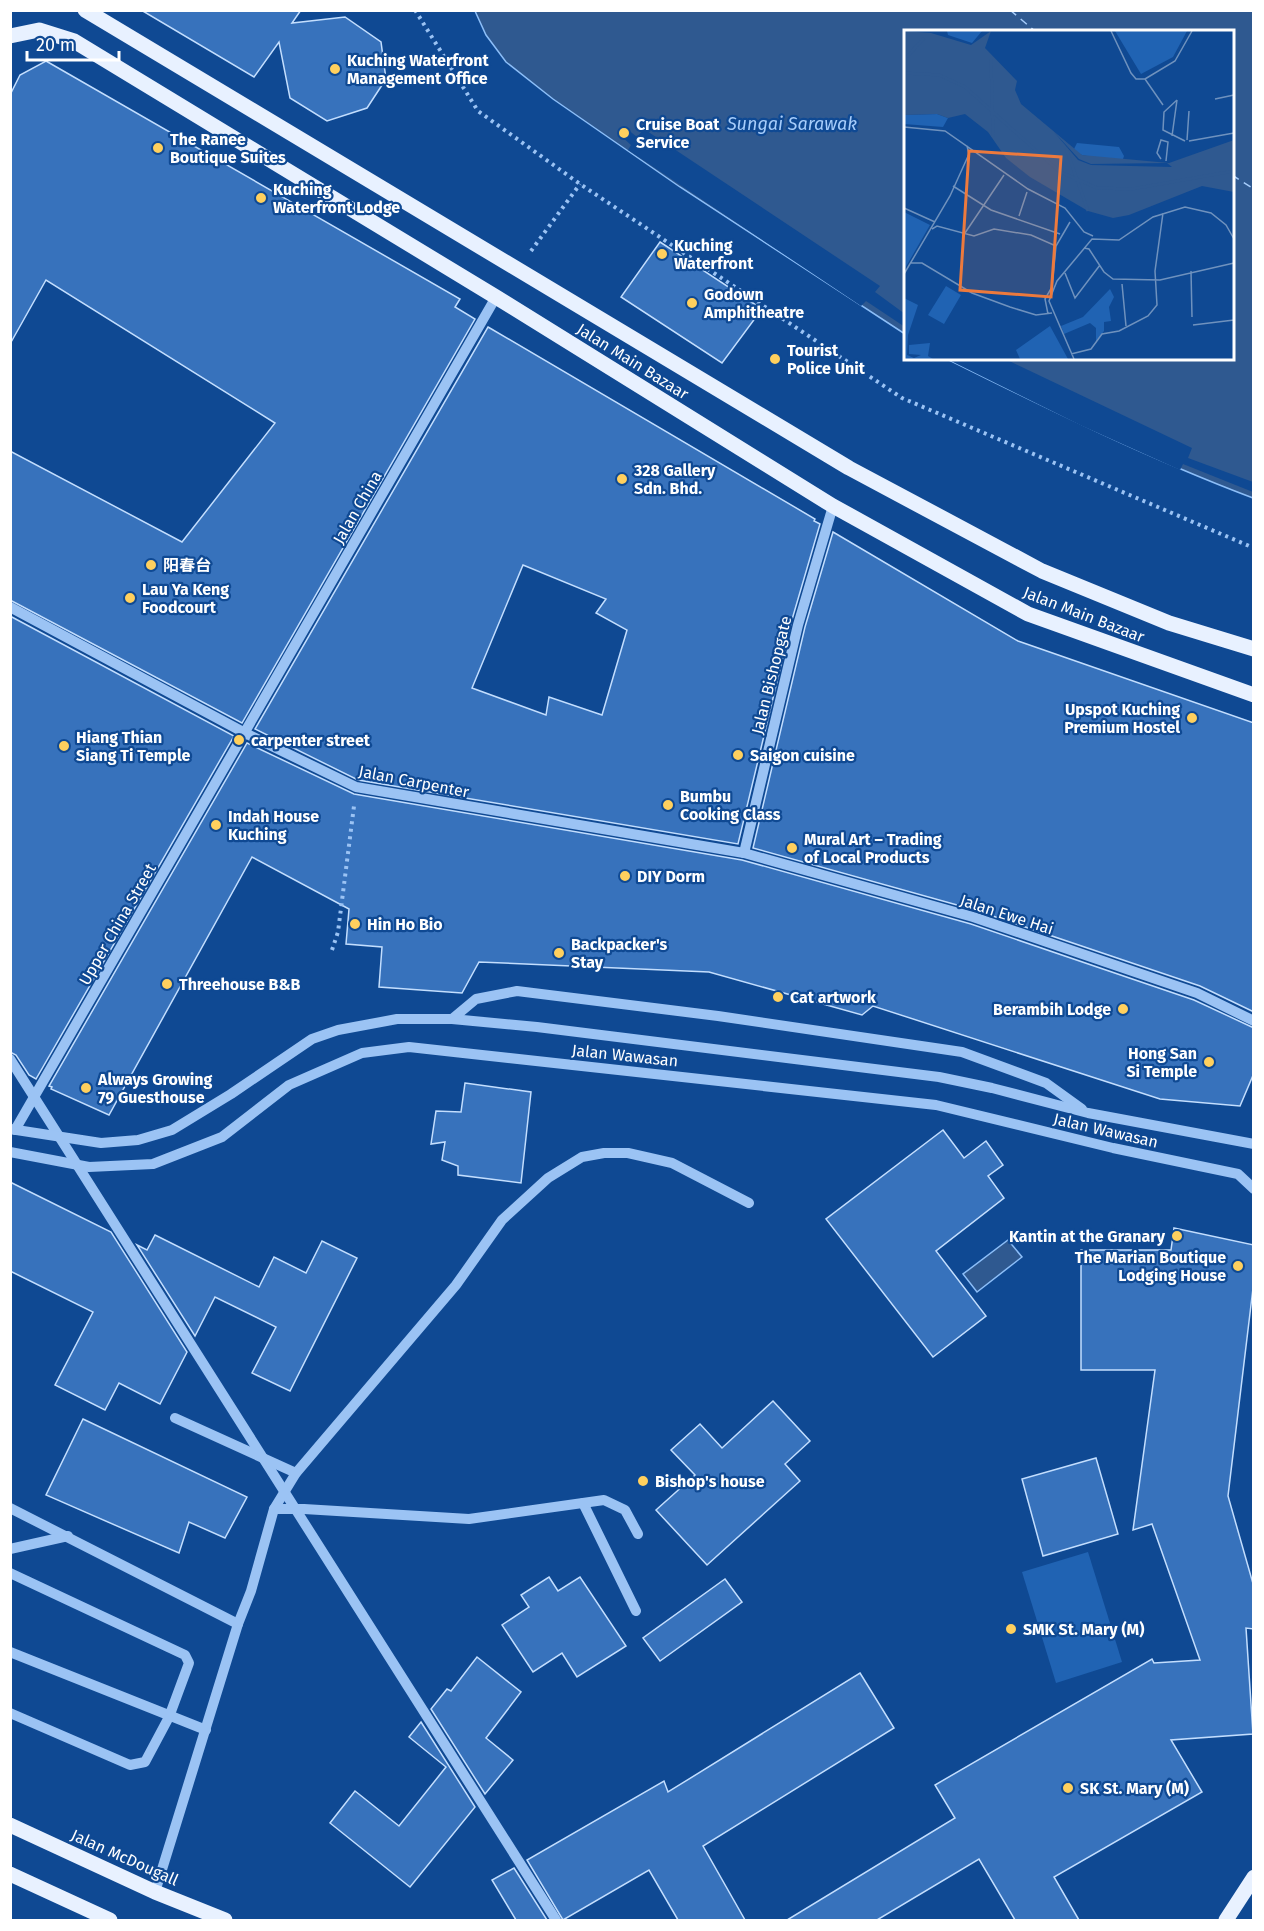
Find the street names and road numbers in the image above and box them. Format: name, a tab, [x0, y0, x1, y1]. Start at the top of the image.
street label: Jalan Main Bazaar	[573, 319, 693, 404]
street label: Jalan China	[329, 467, 386, 547]
street label: Jalan Main Bazaar	[1021, 583, 1148, 647]
street label: Jalan Bishopgate	[748, 614, 795, 736]
street label: Jalan Carpenter	[357, 761, 472, 802]
street label: Upper China Street	[75, 860, 160, 988]
street label: Jalan Ewe Hai	[958, 890, 1056, 939]
street label: Jalan Wawasan	[571, 1040, 679, 1071]
street label: Jalan Wawasan	[1052, 1109, 1160, 1152]
street label: Jalan McDougall	[68, 1825, 182, 1890]

